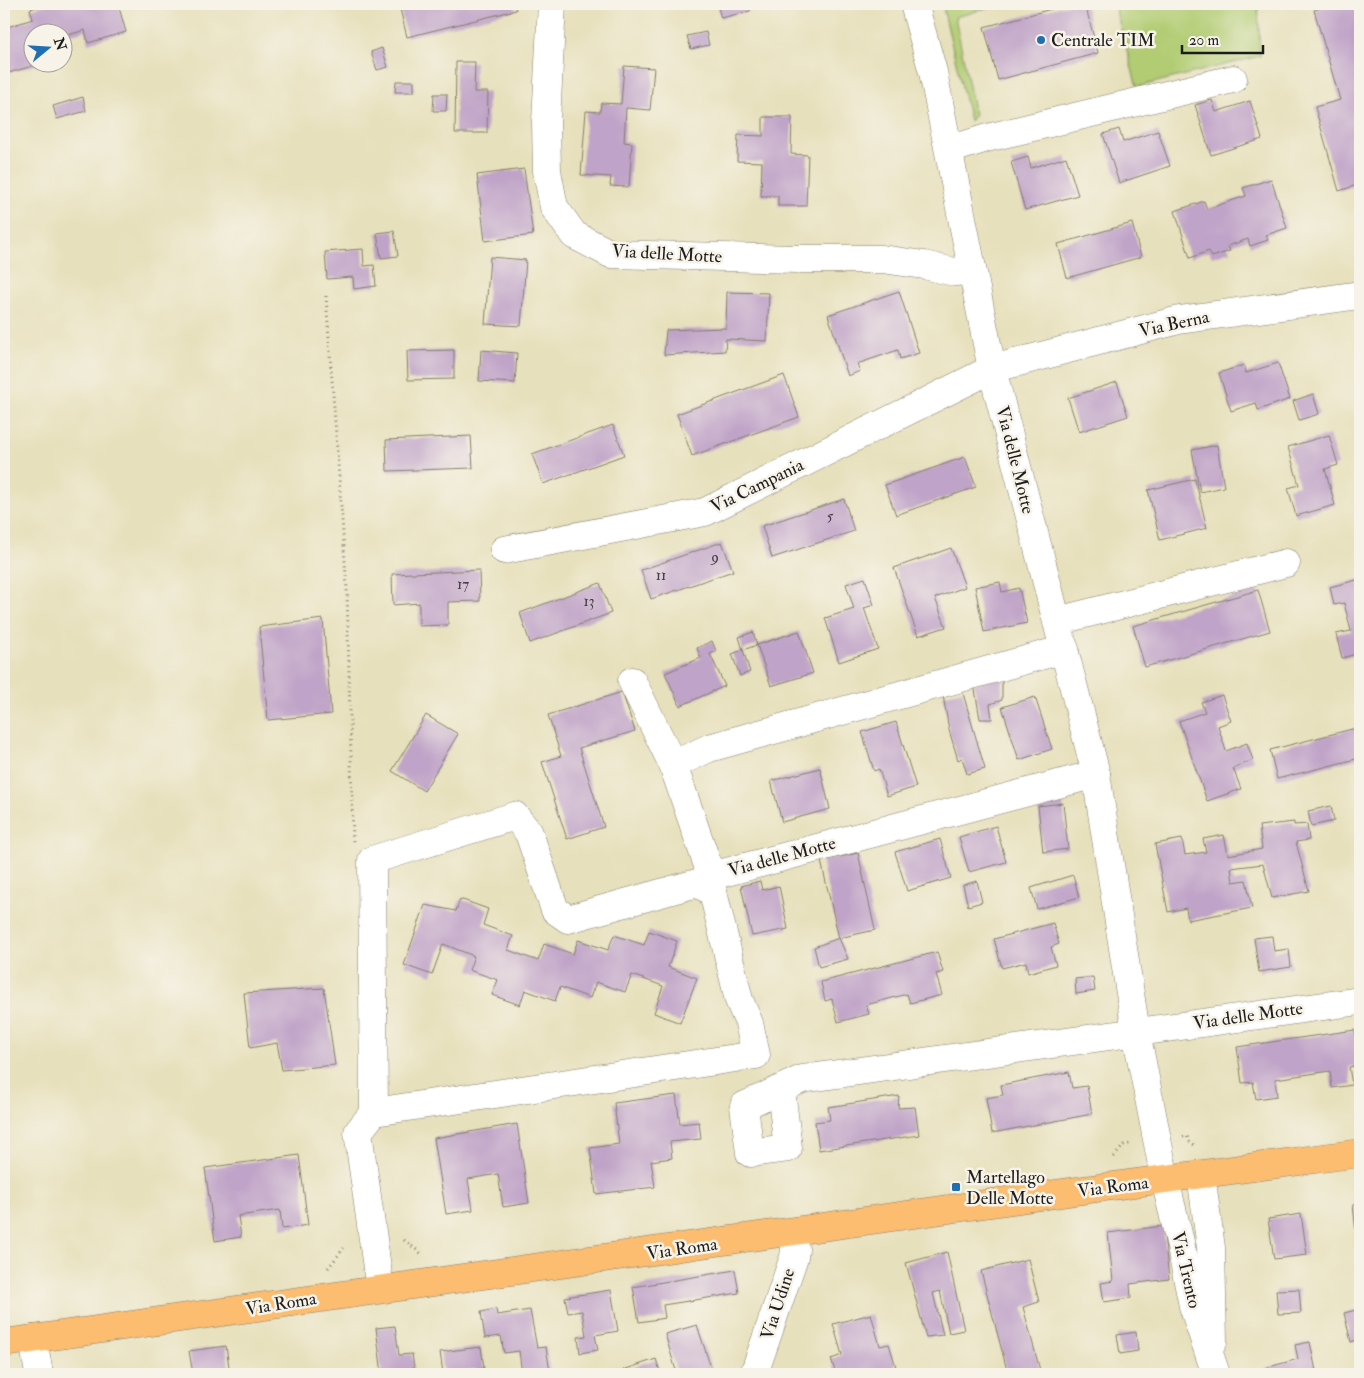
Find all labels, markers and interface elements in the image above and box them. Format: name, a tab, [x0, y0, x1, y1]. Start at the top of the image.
north arrow	[22, 22, 72, 72]
scale bar	[1182, 22, 1263, 54]
place label: Centrale TIM	[1051, 29, 1155, 52]
text: 20 m	[1189, 31, 1219, 50]
marker: Centrale TIM	[1035, 34, 1047, 46]
text: N	[50, 35, 70, 53]
street label: Via delle Motte	[611, 240, 723, 268]
street label: Via Berna	[1137, 305, 1212, 343]
street label: Via delle Motte	[990, 404, 1040, 517]
street label: Via Campania	[707, 453, 808, 518]
house number: 5	[827, 507, 834, 526]
house number: 9	[710, 548, 719, 567]
house number: 11	[656, 566, 666, 585]
house number: 17	[457, 575, 469, 594]
house number: 13	[583, 592, 595, 611]
street label: Via delle Motte	[726, 831, 839, 882]
street label: Via delle Motte	[1192, 997, 1305, 1035]
place label: Martellago Delle Motte	[966, 1166, 1054, 1210]
street label: Via Roma	[1076, 1171, 1150, 1203]
marker: Martellago Delle Motte	[950, 1181, 962, 1193]
street label: Via Trento	[1166, 1229, 1206, 1311]
street label: Via Roma	[645, 1233, 720, 1265]
street label: Via Udine	[756, 1265, 800, 1343]
street label: Via Roma	[244, 1287, 319, 1321]

